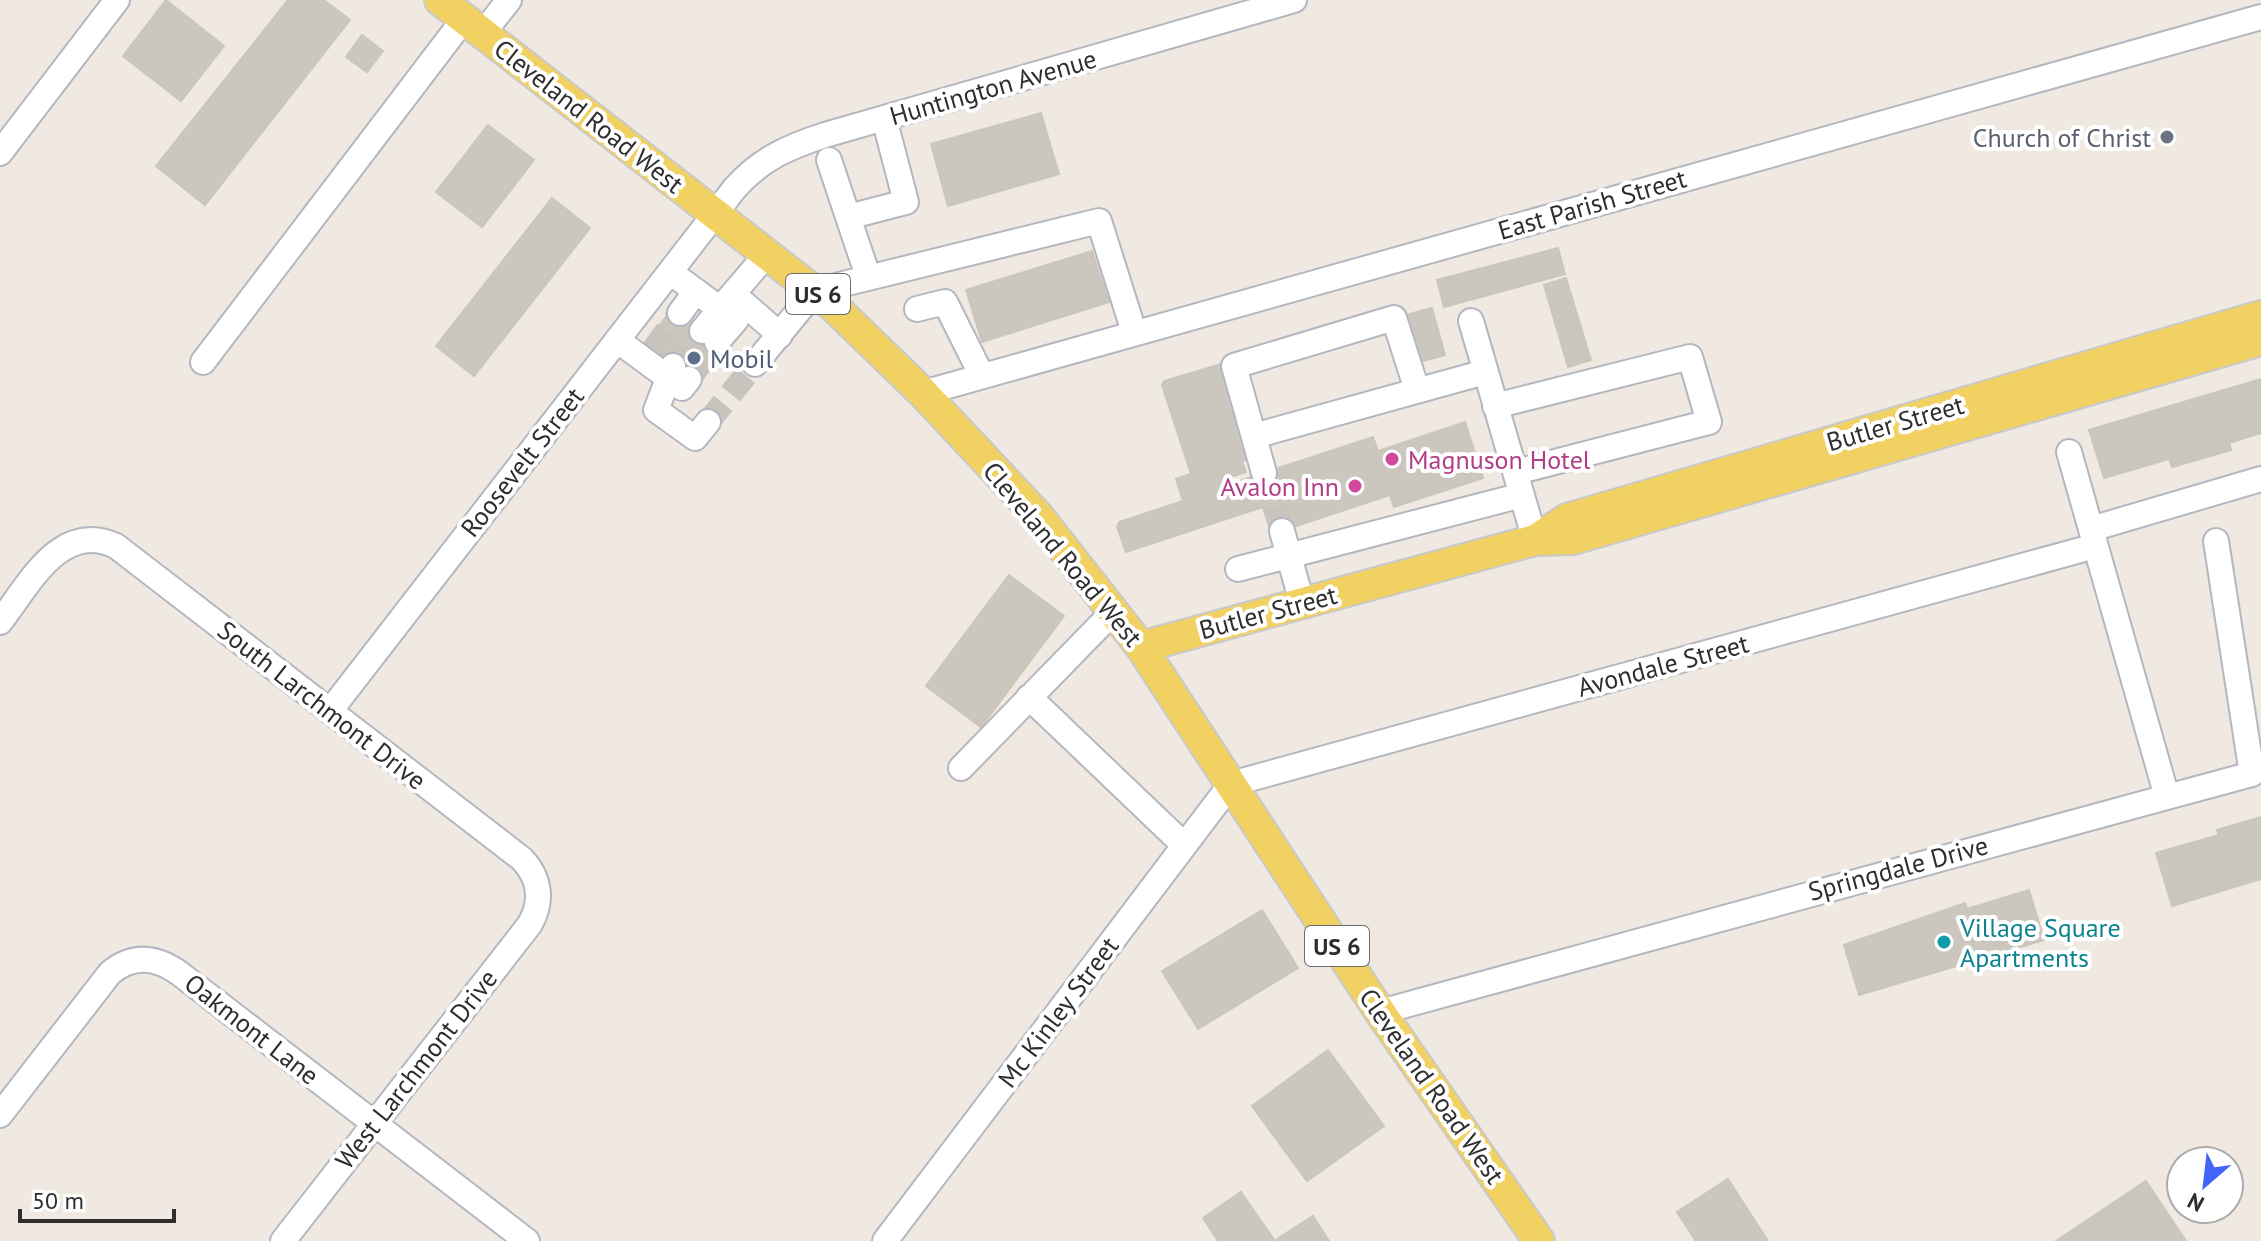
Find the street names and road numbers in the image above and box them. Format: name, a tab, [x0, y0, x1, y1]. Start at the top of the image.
street label: Cleveland Road West	[488, 32, 690, 200]
street label: Huntington Avenue	[886, 42, 1100, 132]
street label: East Parish Street	[1494, 161, 1690, 247]
road number: US 6	[786, 274, 850, 314]
street label: Roosevelt Street	[453, 380, 591, 543]
street label: Butler Street	[1823, 388, 1967, 458]
street label: Cleveland Road West	[976, 455, 1150, 653]
street label: Butler Street	[1196, 578, 1341, 646]
street label: South Larchmont Drive	[211, 613, 433, 797]
street label: Avondale Street	[1574, 626, 1752, 704]
street label: Springdale Drive	[1804, 828, 1992, 908]
road number: US 6	[1305, 926, 1369, 966]
street label: Mc Kinley Street	[991, 930, 1126, 1094]
street label: West Larchmont Drive	[328, 963, 504, 1175]
street label: Oakmont Lane	[178, 966, 326, 1092]
street label: Cleveland Road West	[1352, 982, 1512, 1190]

